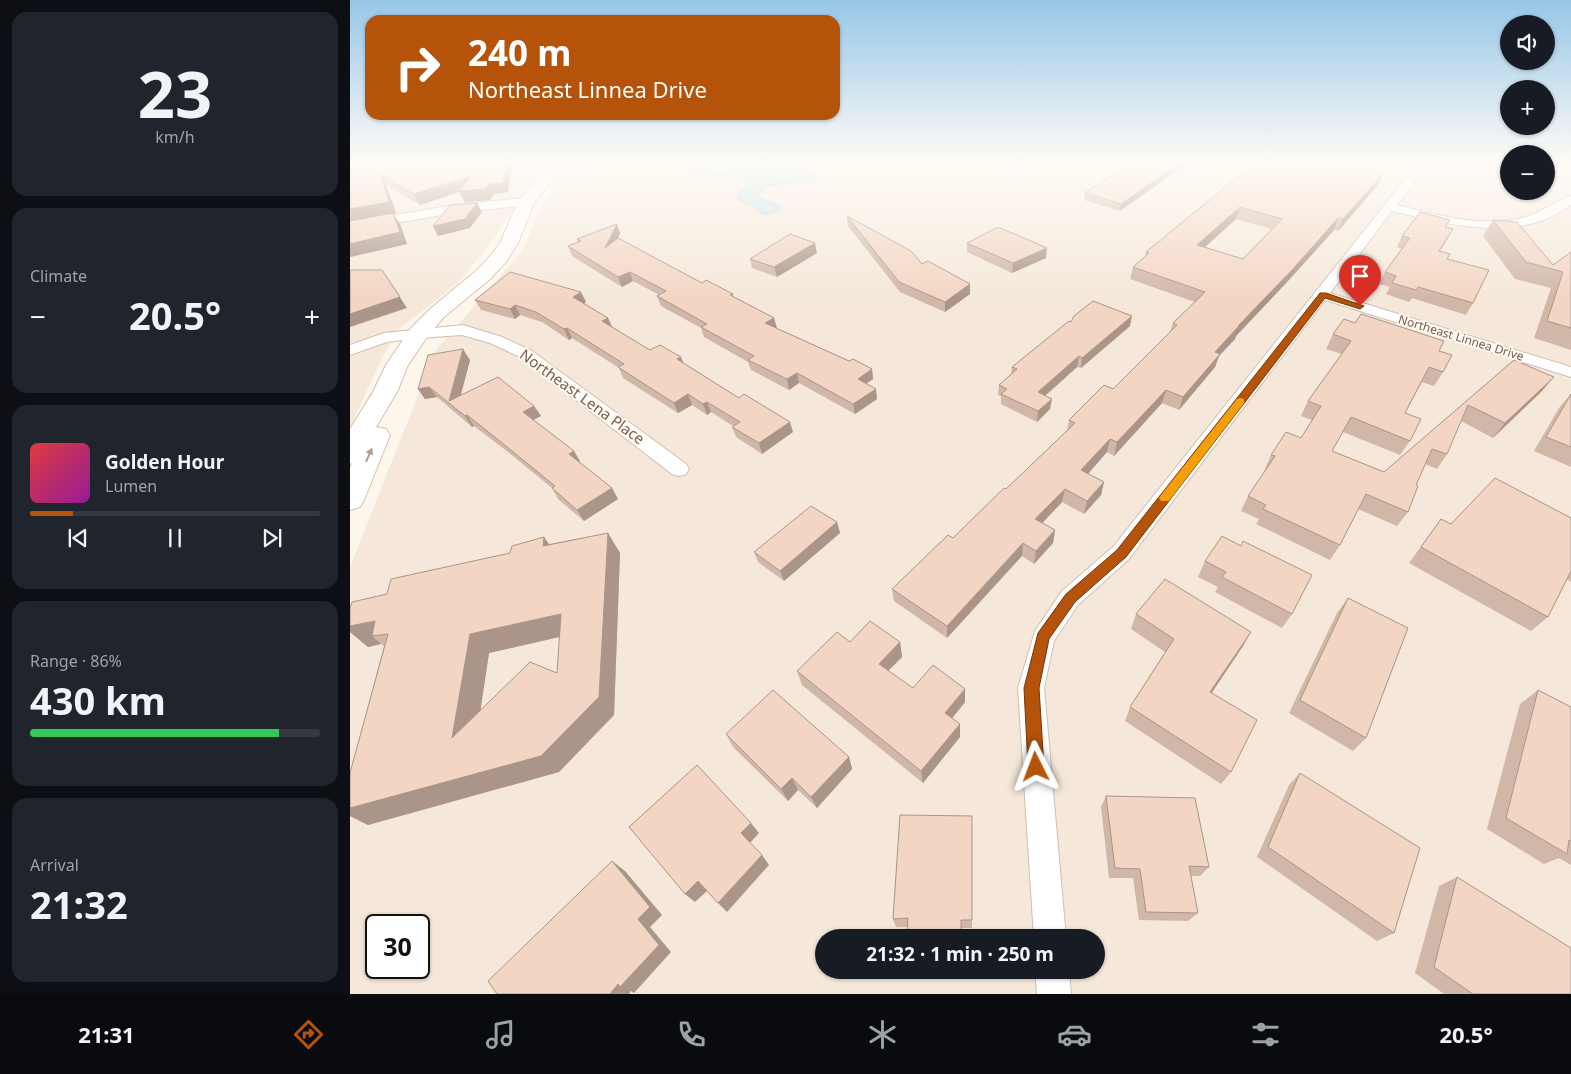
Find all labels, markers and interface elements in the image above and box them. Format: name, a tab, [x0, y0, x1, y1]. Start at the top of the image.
map controls	[1500, 15, 1555, 200]
button: sound	[1500, 15, 1555, 70]
text: 240 m	[468, 29, 571, 76]
icon: right	[385, 35, 450, 100]
text: 23	[138, 49, 212, 137]
text: Northeast Linnea Drive	[468, 74, 707, 104]
button: +	[1500, 80, 1555, 135]
text: km/h	[155, 126, 195, 148]
button: −	[1500, 145, 1555, 200]
pin	[1339, 255, 1381, 306]
icon: arrive	[1346, 262, 1374, 290]
text: Climate	[30, 265, 87, 287]
text: 20.5°	[129, 289, 221, 341]
text: −	[30, 297, 46, 335]
text: +	[304, 297, 320, 335]
street label: Northeast Linnea Drive	[1396, 310, 1526, 365]
street label: Northeast Lena Place	[516, 344, 649, 448]
one-way arrow	[365, 448, 373, 462]
text: Golden Hour	[105, 449, 224, 475]
text: Lumen	[105, 475, 157, 497]
icon: previous	[64, 524, 92, 552]
icon: pause	[161, 524, 189, 552]
icon: next	[258, 524, 286, 552]
text: Range · 86%	[30, 650, 122, 672]
text: 430 km	[30, 674, 166, 726]
position arrow	[1009, 740, 1061, 792]
text: Arrival	[30, 854, 79, 876]
text: 21:32	[30, 878, 128, 930]
speed limit sign: 30	[365, 914, 430, 979]
text: 21:32 · 1 min · 250 m	[866, 941, 1054, 967]
icon: directions	[291, 1017, 326, 1052]
icon: music	[483, 1017, 518, 1052]
icon: phone	[674, 1017, 709, 1052]
icon: climate	[865, 1017, 900, 1052]
icon: car	[1057, 1017, 1092, 1052]
icon: filters	[1248, 1017, 1283, 1052]
text: 21:31	[78, 1019, 135, 1049]
text: 20.5°	[1439, 1019, 1493, 1049]

